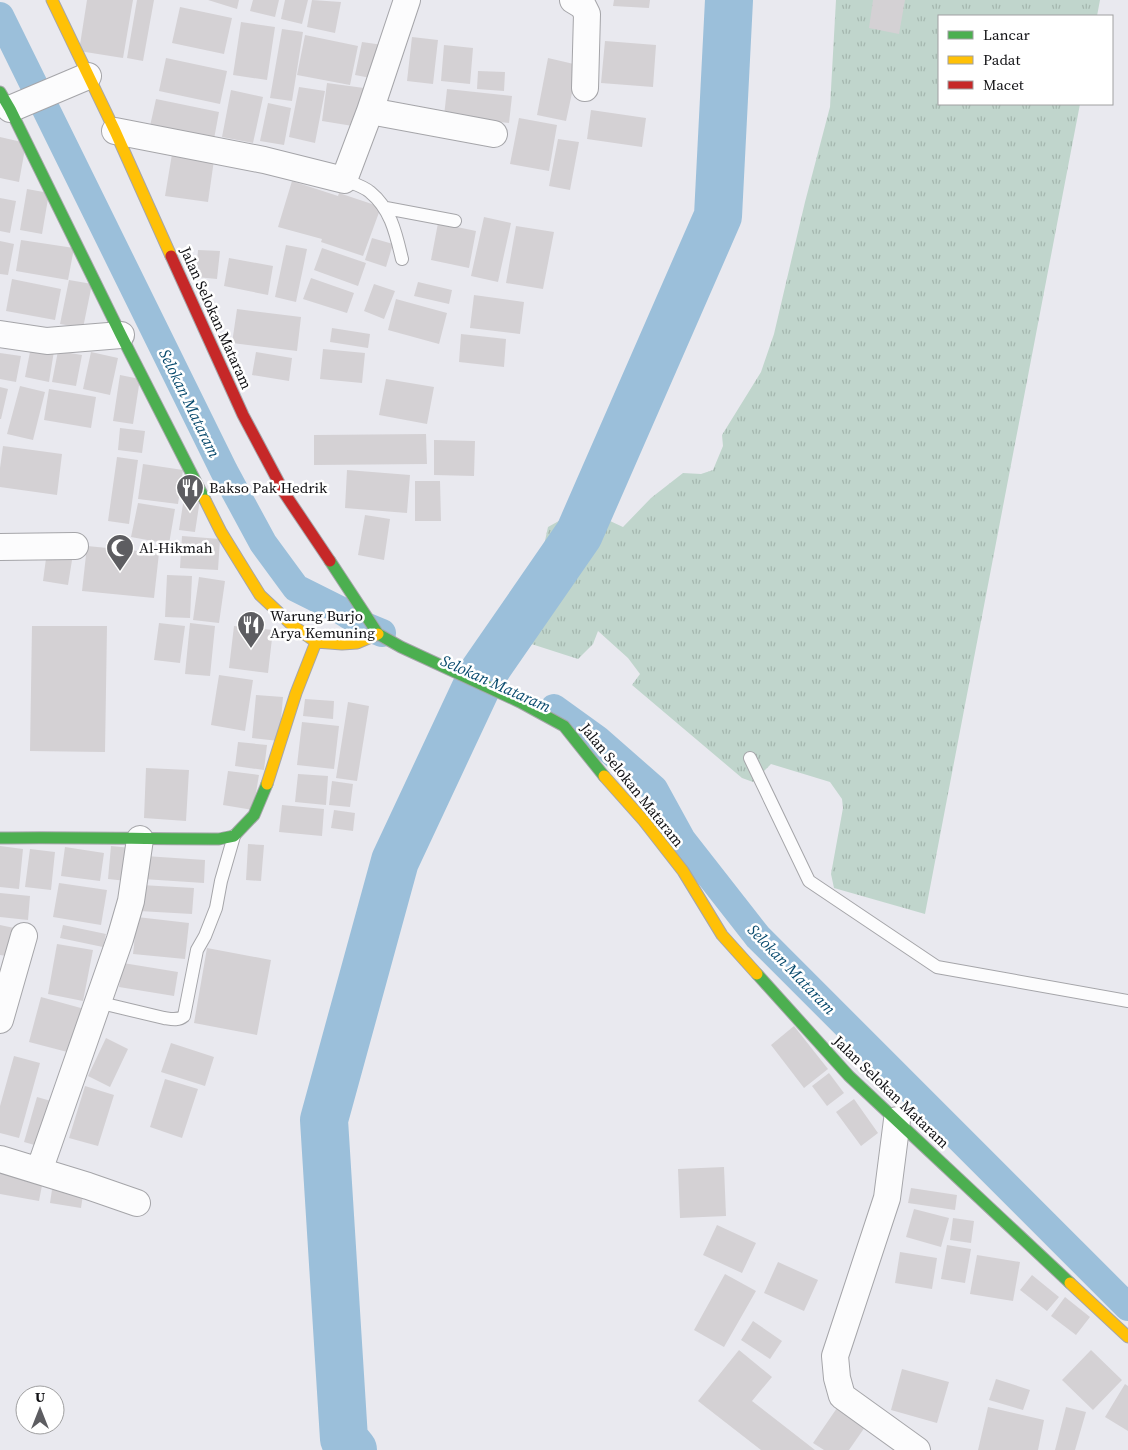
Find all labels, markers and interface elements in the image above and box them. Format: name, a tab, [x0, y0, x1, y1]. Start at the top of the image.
legend	[938, 15, 1113, 105]
text: Lancar	[983, 24, 1030, 45]
text: Padat	[983, 49, 1020, 70]
text: Macet	[983, 74, 1024, 95]
street label: Jalan Selokan Mataram	[175, 242, 258, 393]
water label: Selokan Mataram	[154, 345, 226, 461]
restaurant icon: Bakso Pak Hedrik	[175, 473, 205, 512]
place label: Bakso Pak Hedrik	[209, 477, 328, 498]
mosque icon: Al-Hikmah	[105, 533, 135, 572]
place label: Al-Hikmah	[139, 537, 213, 558]
place label: Warung Burjo Arya Kemuning	[270, 605, 375, 643]
restaurant icon: Warung Burjo Arya Kemuning	[236, 610, 266, 649]
water label: Selokan Mataram	[438, 649, 554, 717]
street label: Jalan Selokan Mataram	[575, 717, 689, 851]
water label: Selokan Mataram	[743, 919, 841, 1019]
street label: Jalan Selokan Mataram	[828, 1030, 954, 1153]
north arrow	[15, 1385, 65, 1435]
text: U	[35, 1387, 45, 1407]

